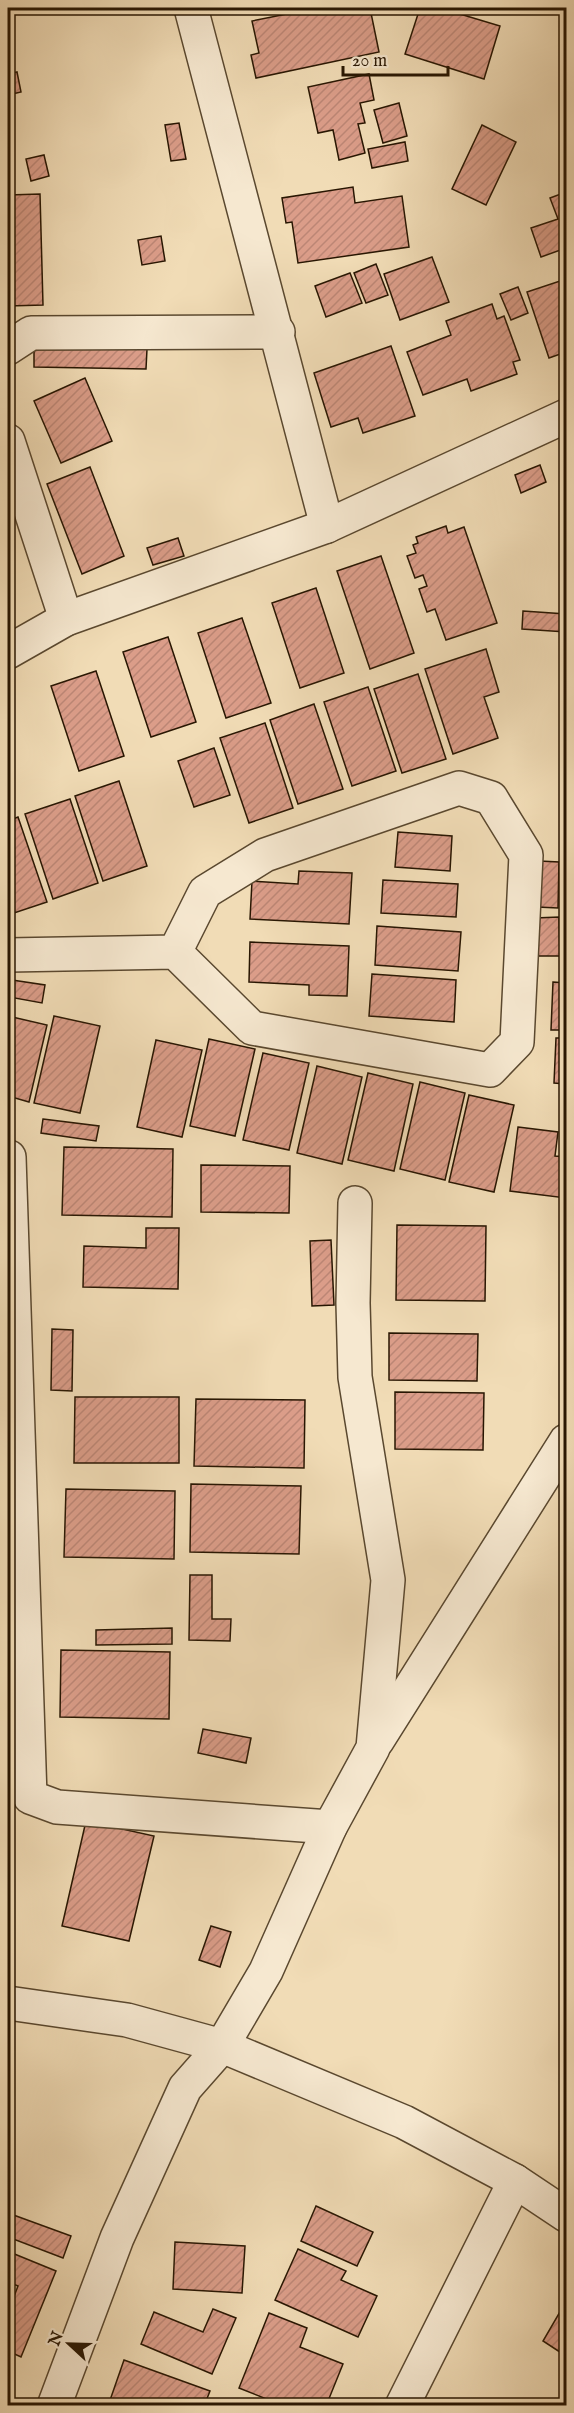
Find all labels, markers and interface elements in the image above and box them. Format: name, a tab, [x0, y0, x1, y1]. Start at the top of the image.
scale bar	[343, 39, 448, 77]
text: 20 m	[352, 50, 387, 73]
north arrow	[39, 2314, 99, 2374]
text: N	[45, 2329, 69, 2350]

